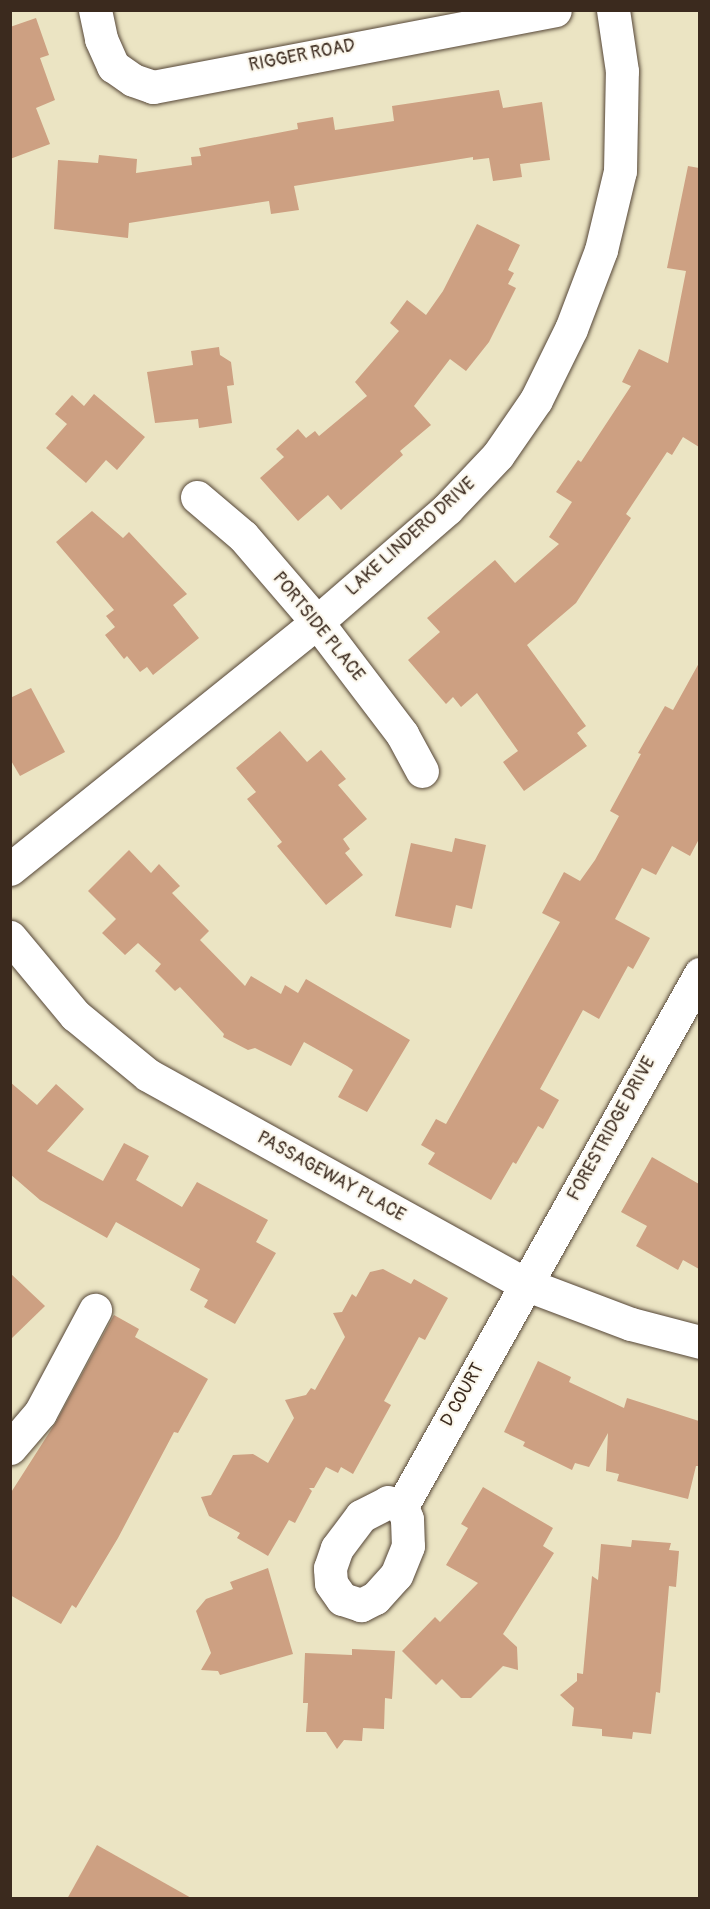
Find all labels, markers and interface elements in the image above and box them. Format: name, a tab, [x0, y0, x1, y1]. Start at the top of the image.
street label: RIGGER ROAD	[247, 35, 357, 77]
street label: LAKE LINDERO DRIVE	[342, 473, 480, 601]
street label: PORTSIDE PLACE	[267, 568, 369, 686]
street label: FORESTRIDGE DRIVE	[563, 1053, 661, 1205]
street label: PASSAGEWAY PLACE	[253, 1127, 409, 1227]
street label: D COURT	[437, 1359, 489, 1431]

